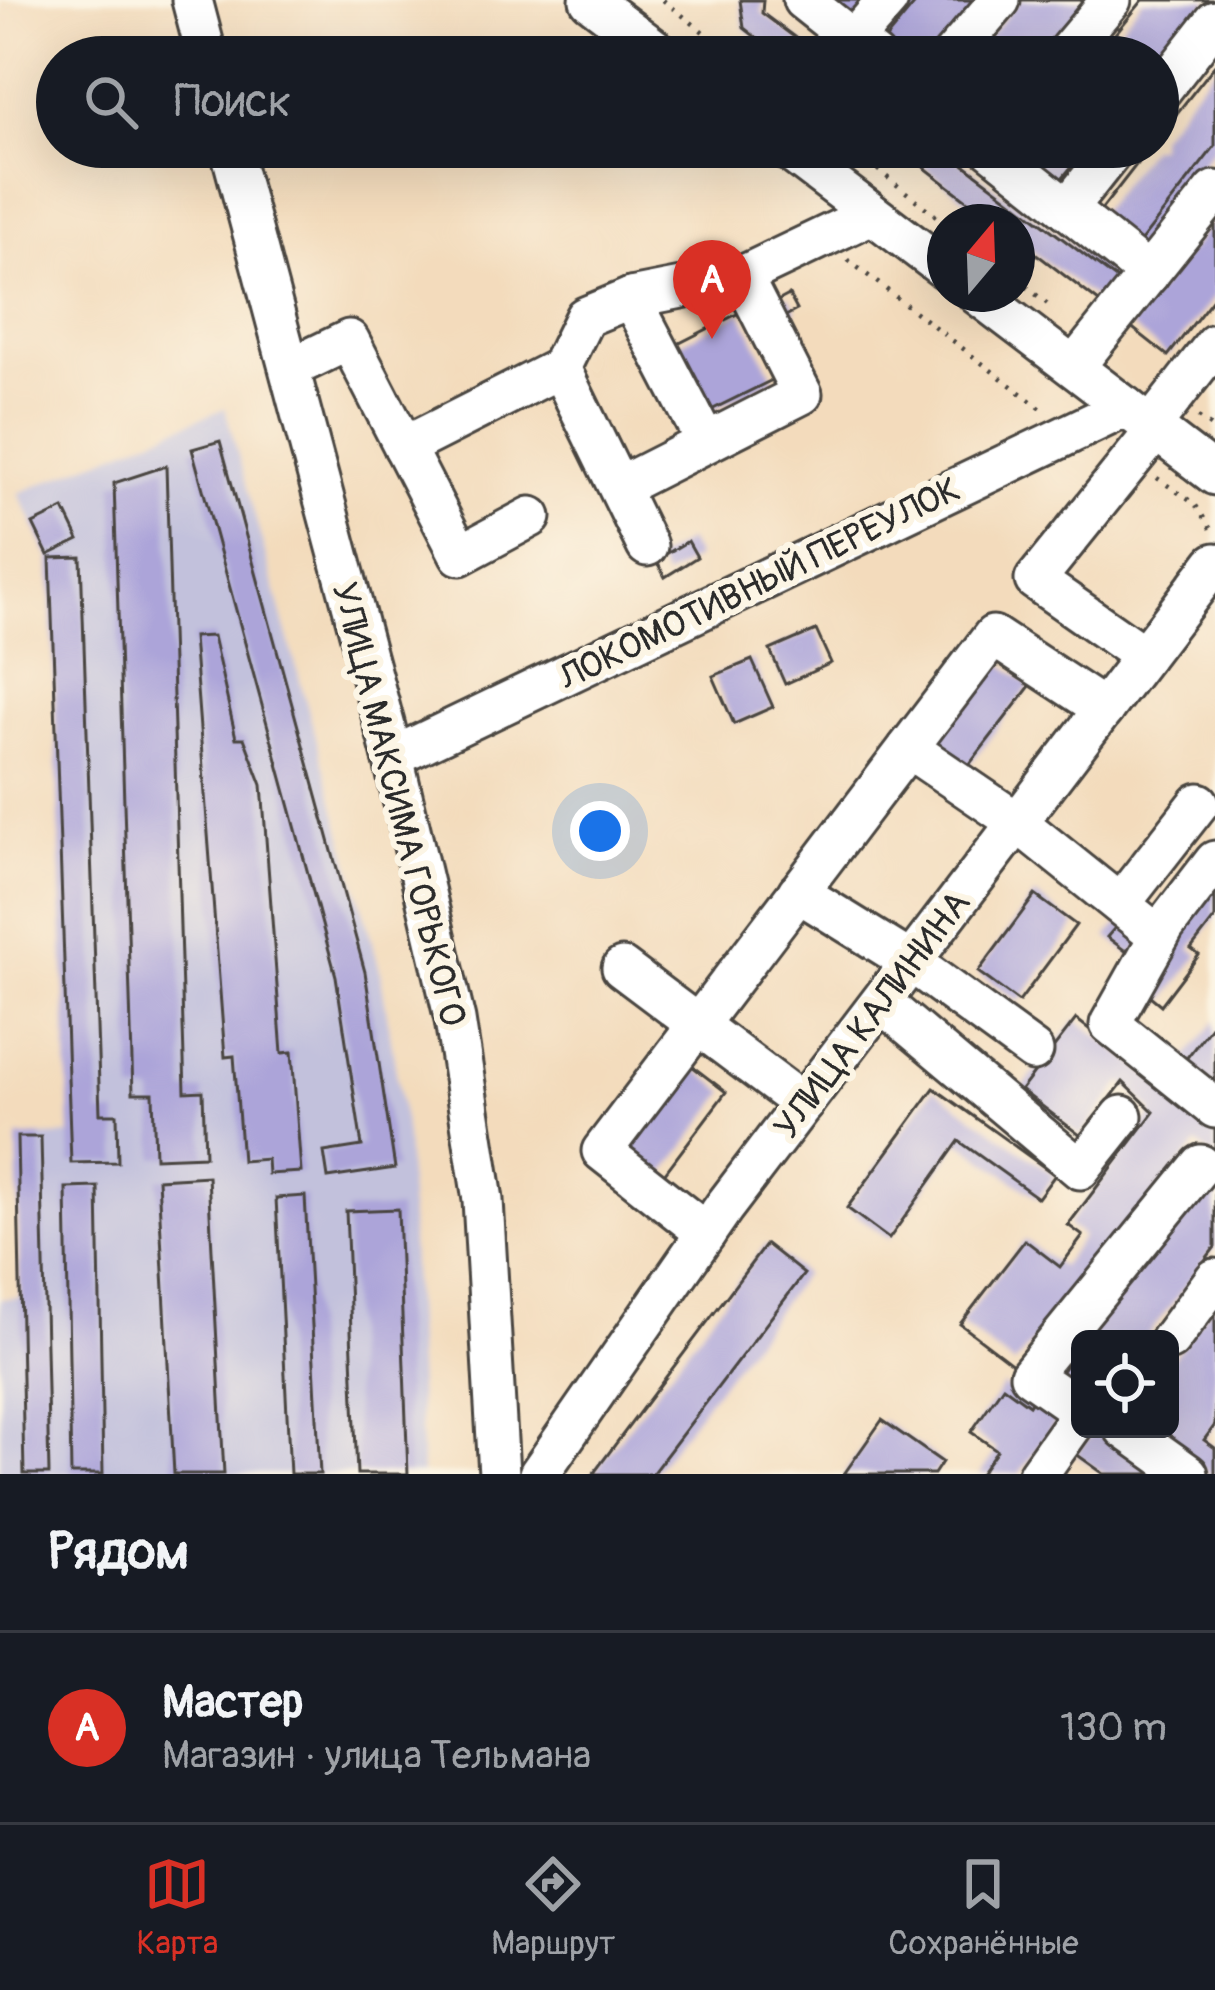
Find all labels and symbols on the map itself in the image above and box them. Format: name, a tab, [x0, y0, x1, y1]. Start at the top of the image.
north arrow	[927, 204, 1035, 312]
pin: A	[673, 240, 751, 339]
street label: ЛОКОМОТИВНЫЙ ПЕРЕУЛОК	[551, 467, 968, 701]
street label: УЛИЦА МАКСИМА ГОРЬКОГО	[322, 578, 475, 1031]
your location	[570, 801, 630, 861]
street label: УЛИЦА КАЛИНИНА	[764, 882, 980, 1148]

